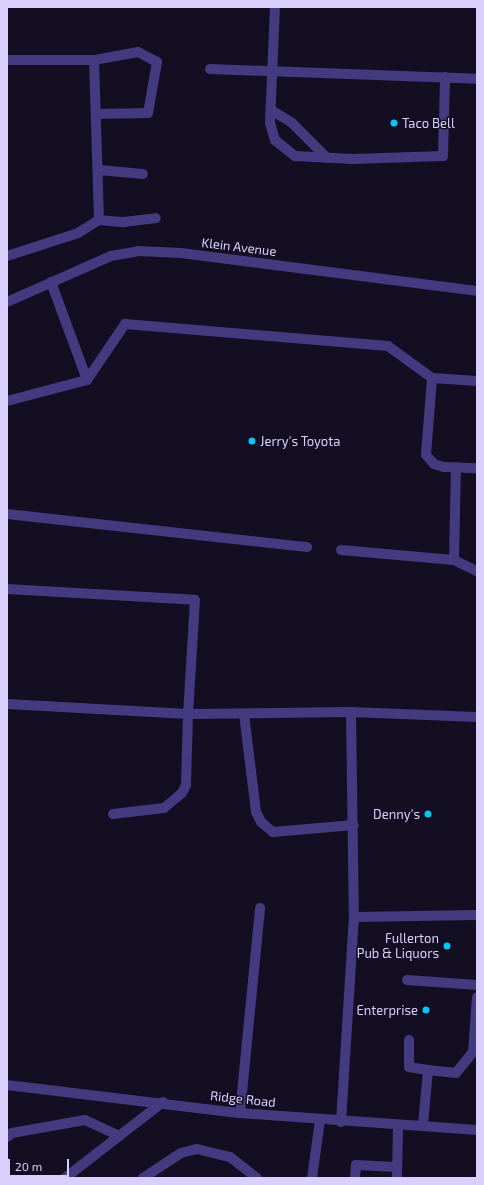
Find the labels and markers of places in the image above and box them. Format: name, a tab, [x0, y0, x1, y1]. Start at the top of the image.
place label: Taco Bell	[402, 115, 455, 131]
marker: Taco Bell	[389, 118, 399, 128]
place label: Jerry's Toyota	[260, 433, 341, 449]
marker: Jerry's Toyota	[247, 436, 257, 446]
place label: Denny's	[373, 806, 420, 822]
marker: Denny's	[423, 809, 433, 819]
place label: Fullerton Pub & Liquors	[357, 931, 439, 962]
marker: Fullerton Pub & Liquors	[442, 941, 452, 951]
place label: Enterprise	[356, 1002, 418, 1018]
marker: Enterprise	[421, 1005, 431, 1015]

